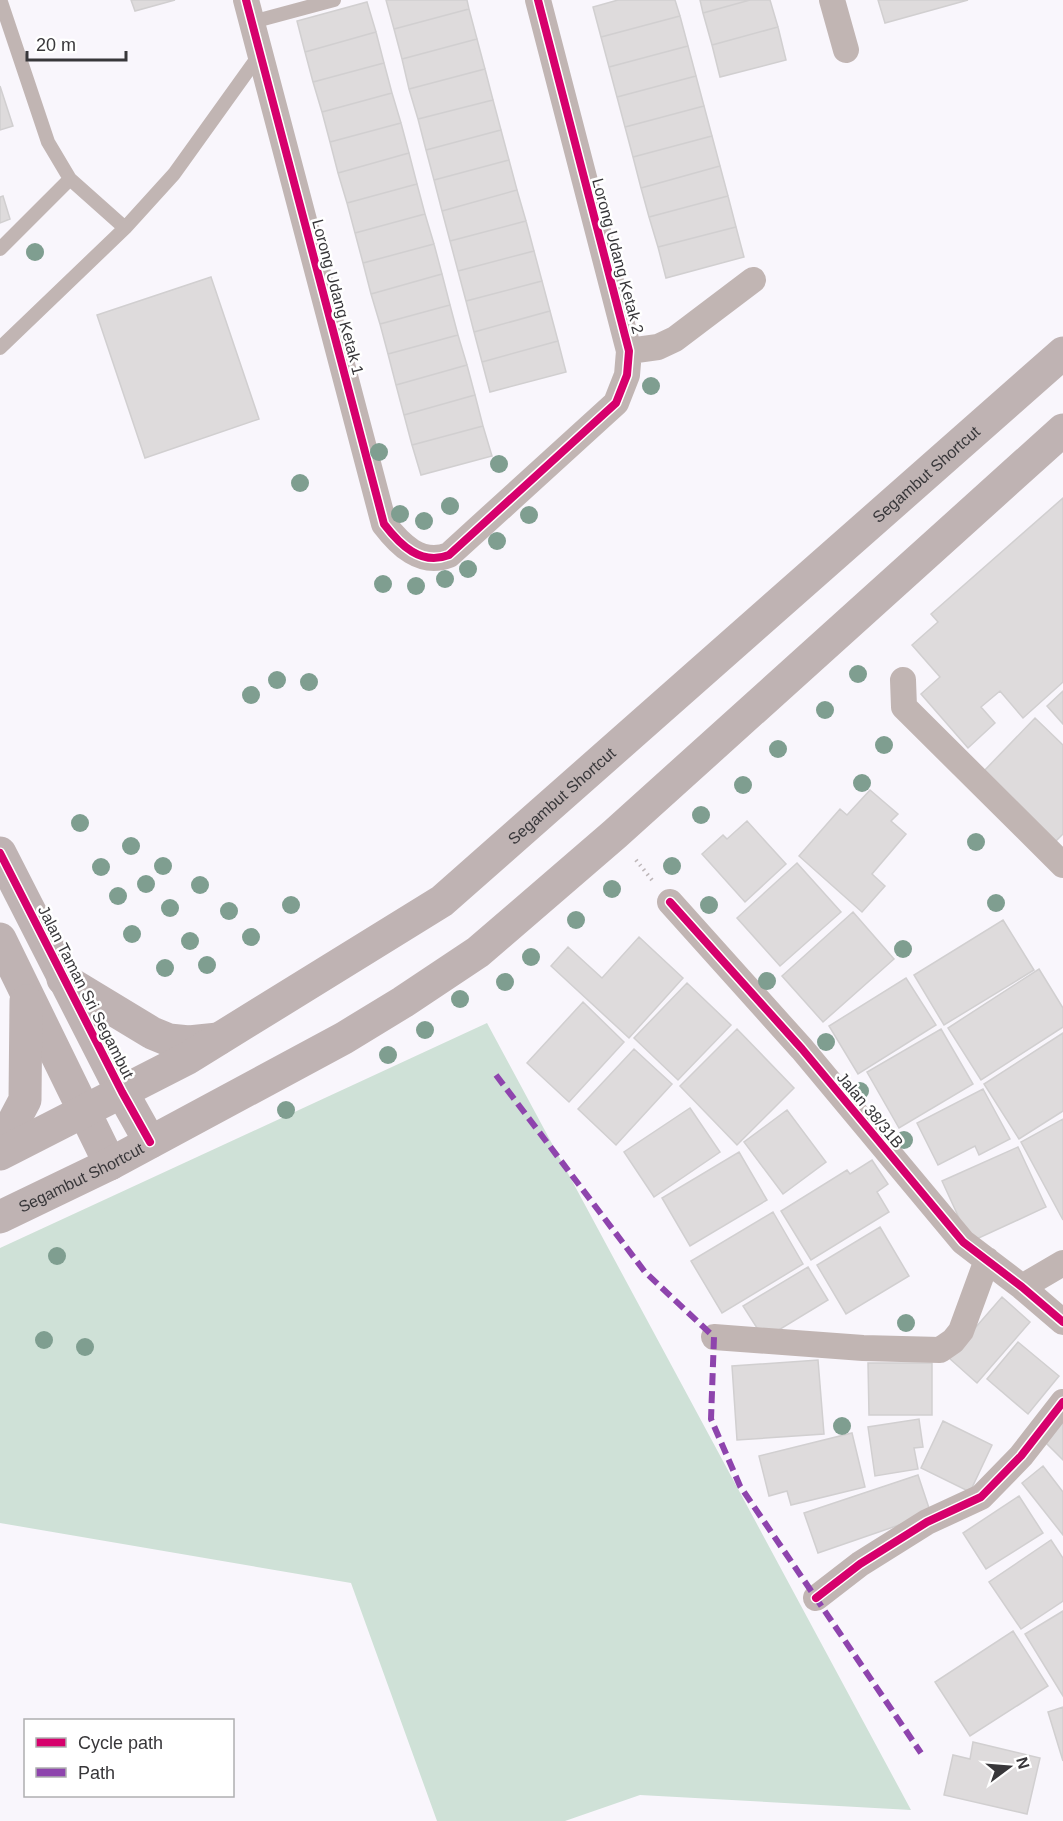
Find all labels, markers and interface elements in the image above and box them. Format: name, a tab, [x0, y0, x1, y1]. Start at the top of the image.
scale bar	[27, 24, 126, 62]
text: 20 m	[36, 35, 76, 55]
street label: Lorong Udang Ketak 2	[589, 176, 647, 336]
street label: Lorong Udang Ketak 1	[309, 217, 367, 377]
street label: Segambut Shortcut	[869, 422, 983, 526]
street label: Segambut Shortcut	[504, 744, 619, 847]
street label: Jalan Taman Sri Segambut	[35, 903, 137, 1082]
street label: Jalan 38/31B	[833, 1069, 907, 1151]
street label: Segambut Shortcut	[16, 1139, 147, 1215]
legend	[24, 1719, 234, 1797]
text: Cycle path	[78, 1733, 163, 1753]
north arrow	[979, 1737, 1039, 1797]
text: N	[1013, 1755, 1033, 1771]
text: Path	[78, 1763, 115, 1783]

